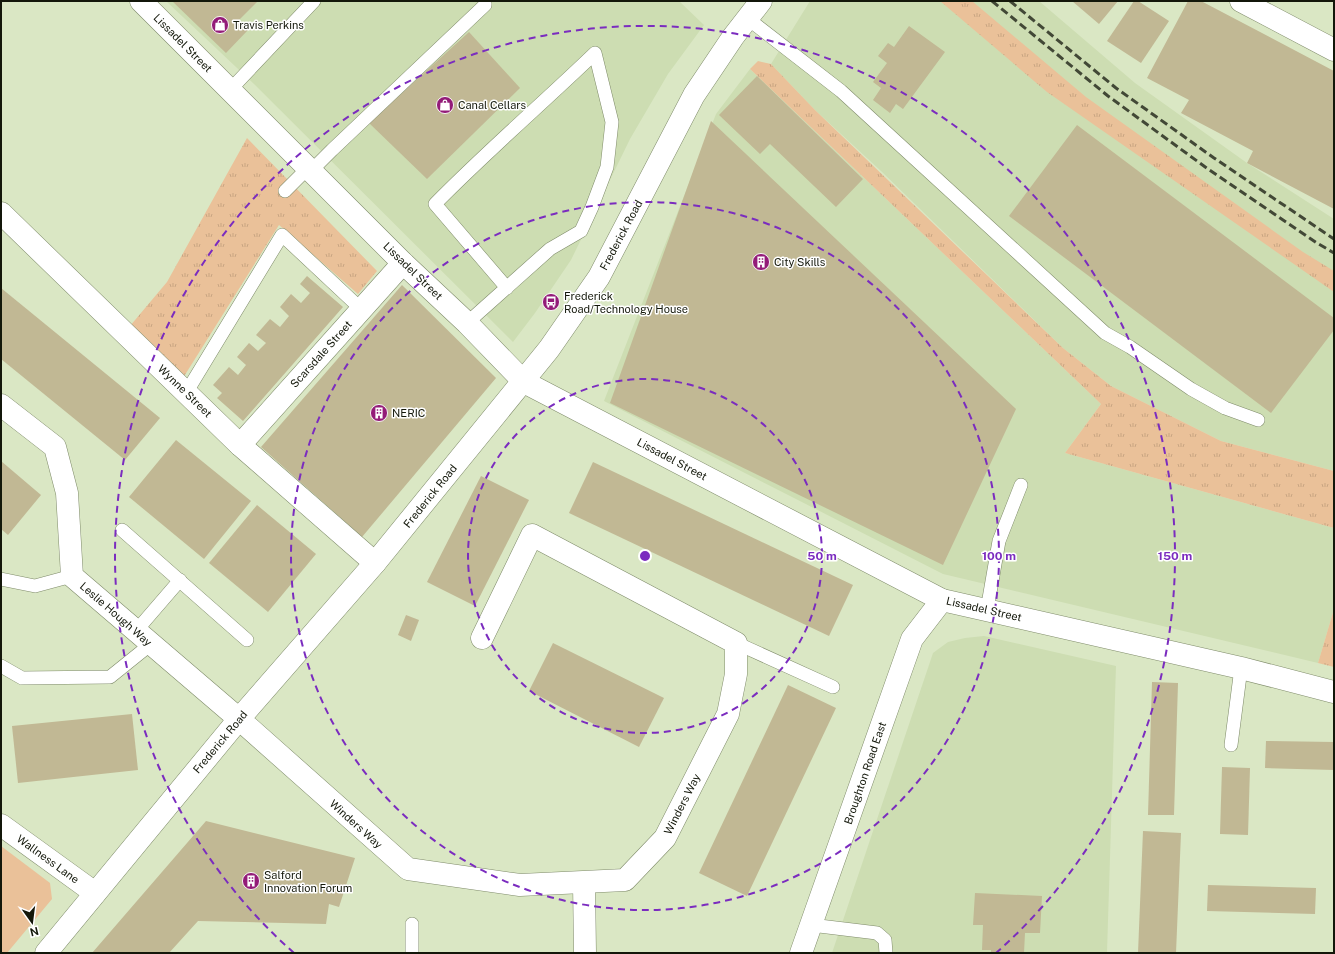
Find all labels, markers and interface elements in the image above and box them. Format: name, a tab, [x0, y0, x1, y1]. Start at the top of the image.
street label: Lissadel Street	[151, 11, 215, 75]
shop icon: Travis Perkins	[210, 15, 230, 35]
place label: Travis Perkins	[233, 19, 304, 31]
shop icon: Canal Cellars	[435, 95, 455, 115]
place label: Canal Cellars	[458, 99, 527, 111]
street label: Frederick Road	[597, 198, 645, 272]
street label: Lissadel Street	[381, 240, 445, 302]
building icon: City Skills	[751, 252, 771, 272]
place label: City Skills	[774, 256, 826, 268]
place label: Frederick Road/Technology House	[564, 290, 688, 315]
bus stop icon: Frederick Road/Technology House	[541, 292, 561, 312]
street label: Scarsdale Street	[288, 318, 354, 390]
street label: Wynne Street	[156, 362, 214, 420]
building icon: NERIC	[369, 403, 389, 423]
place label: NERIC	[392, 407, 425, 419]
street label: Lissadel Street	[635, 436, 709, 482]
street label: Frederick Road	[401, 462, 459, 530]
centre of rings	[638, 549, 652, 563]
text: 50 m	[807, 549, 837, 563]
text: 100 m	[982, 549, 1016, 563]
text: 150 m	[1158, 549, 1192, 563]
street label: Leslie Hough Way	[78, 580, 154, 648]
street label: Lissadel Street	[945, 594, 1023, 624]
street label: Frederick Road	[190, 708, 250, 776]
street label: Broughton Road East	[842, 720, 888, 826]
street label: Winders Way	[662, 772, 702, 836]
street label: Winders Way	[327, 797, 385, 851]
street label: Wallness Lane	[15, 832, 81, 886]
place label: Salford Innovation Forum	[264, 869, 352, 894]
building icon: Salford Innovation Forum	[241, 871, 261, 891]
north arrow	[12, 902, 52, 942]
text: N	[29, 925, 40, 939]

